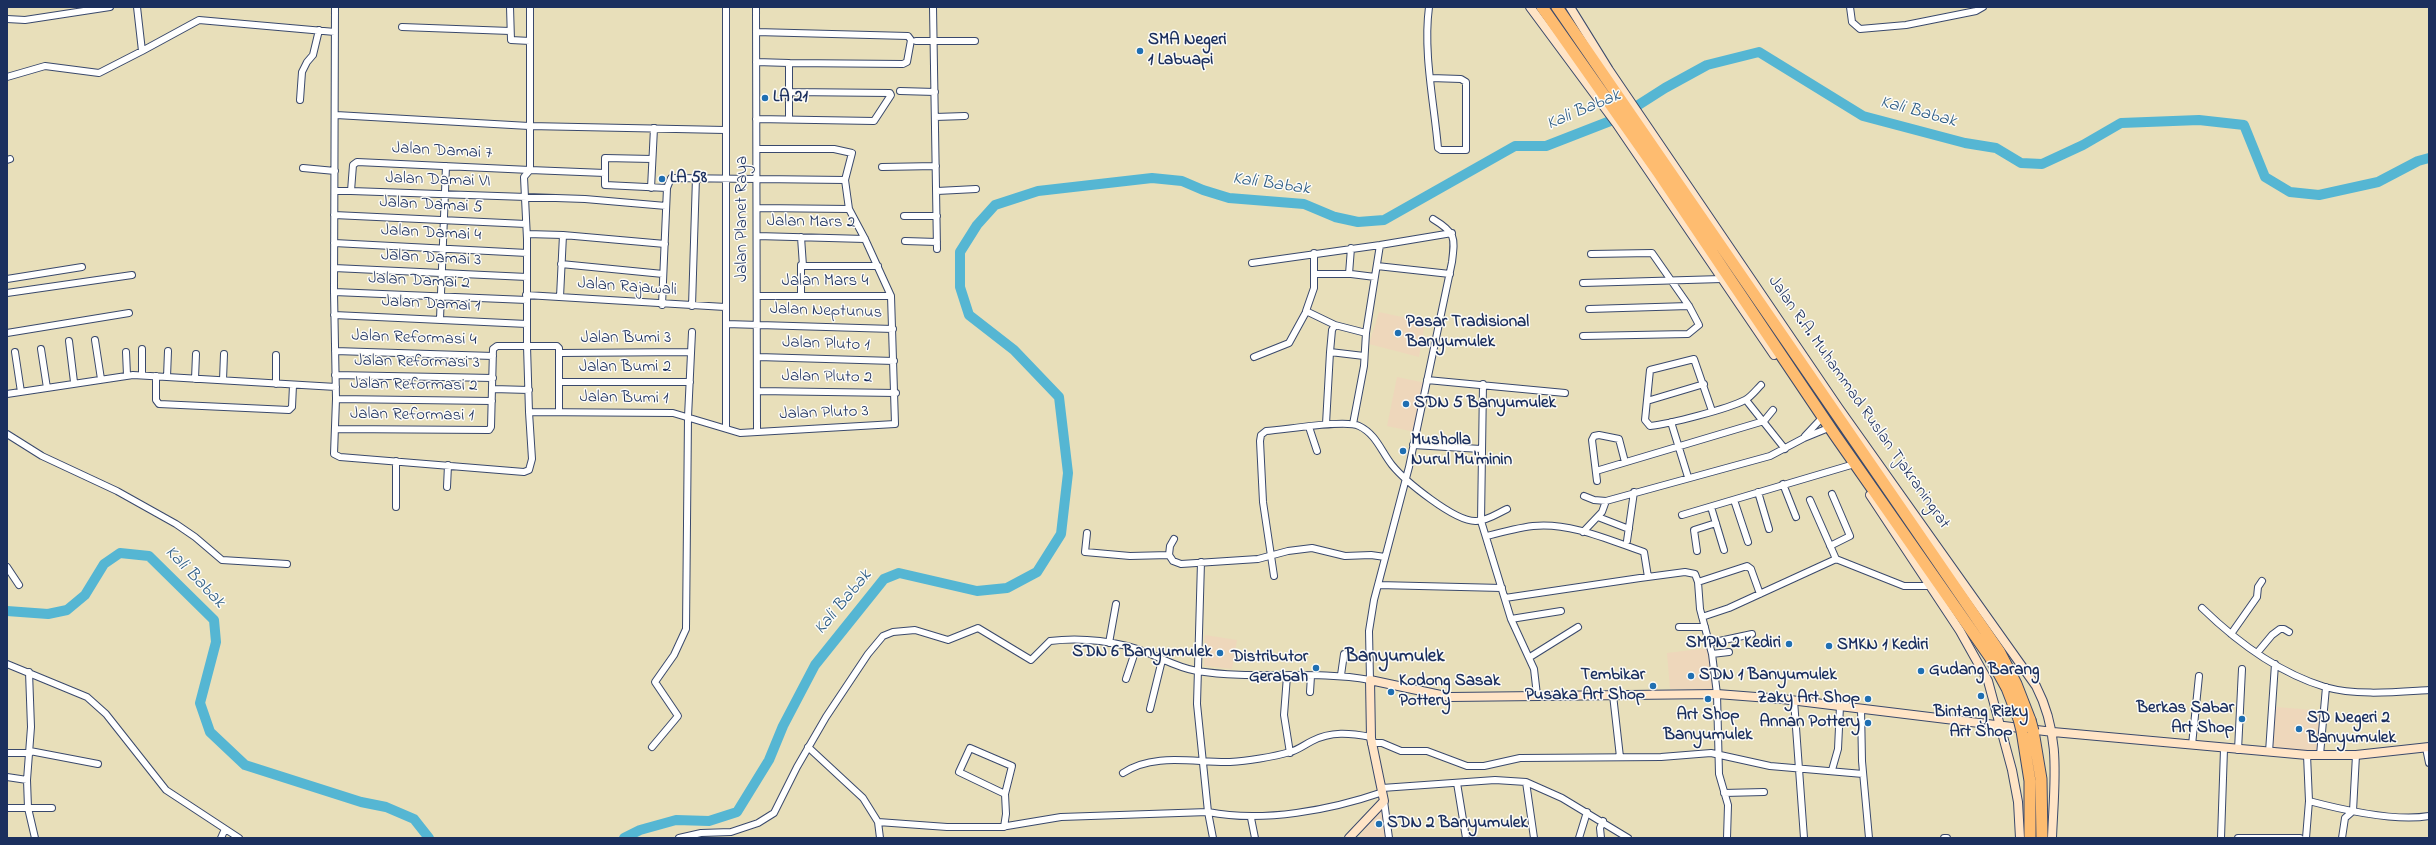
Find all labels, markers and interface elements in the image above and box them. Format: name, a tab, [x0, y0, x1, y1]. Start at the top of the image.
place label: SMA Negeri 1 Labuapi	[1148, 31, 1227, 71]
marker: SMA Negeri 1 Labuapi	[1135, 46, 1145, 56]
water label: Kali Babak	[1544, 86, 1624, 136]
place label: LA 21	[773, 88, 808, 108]
water label: Kali Babak	[1877, 92, 1959, 134]
marker: LA 21	[760, 93, 770, 103]
street label: Jalan Damai 7	[391, 139, 493, 165]
street label: Jalan Planet Raya	[733, 156, 753, 282]
street label: Jalan Damai VI	[385, 169, 491, 193]
place label: LA 58	[670, 169, 707, 189]
water label: Kali Babak	[1231, 169, 1311, 201]
marker: LA 58	[657, 174, 667, 184]
street label: Jalan Damai 5	[379, 193, 483, 219]
street label: Jalan Mars 2	[767, 212, 855, 234]
street label: Jalan Damai 4	[380, 221, 482, 247]
street label: Jalan Damai 3	[380, 246, 482, 272]
street label: Jalan Damai 2	[368, 269, 470, 295]
street label: Jalan Mars 4	[782, 272, 868, 292]
street label: Jalan R.A. Muhammad Ruslan Tjakraningrat	[1762, 273, 1954, 533]
street label: Jalan Rajawali	[577, 274, 677, 302]
street label: Jalan Damai 1	[381, 292, 481, 318]
street label: Jalan Neptunus	[769, 300, 883, 324]
place label: Pasar Tradisional Banyumulek	[1406, 313, 1529, 353]
street label: Jalan Reformasi 4	[351, 327, 477, 351]
marker: Pasar Tradisional Banyumulek	[1393, 328, 1403, 338]
street label: Jalan Bumi 3	[581, 329, 671, 349]
street label: Jalan Pluto 1	[782, 333, 870, 357]
street label: Jalan Reformasi 3	[354, 352, 480, 374]
street label: Jalan Bumi 2	[579, 358, 671, 378]
street label: Jalan Pluto 2	[781, 367, 873, 389]
street label: Jalan Reformasi 2	[350, 375, 478, 397]
street label: Jalan Bumi 1	[579, 388, 669, 410]
place label: SDN 5 Banyumulek	[1414, 394, 1556, 414]
marker: SDN 5 Banyumulek	[1401, 399, 1411, 409]
street label: Jalan Pluto 3	[779, 402, 869, 426]
street label: Jalan Reformasi 1	[350, 405, 474, 427]
place label: Musholla Nurul Mu'minin	[1411, 431, 1512, 471]
marker: Musholla Nurul Mu'minin	[1398, 446, 1408, 456]
water label: Kali Babak	[159, 542, 229, 614]
water label: Kali Babak	[811, 566, 877, 640]
place label: SMPN 2 Kediri	[1686, 634, 1781, 654]
place label: SMKN 1 Kediri	[1837, 636, 1929, 656]
marker: SMPN 2 Kediri	[1784, 639, 1794, 649]
marker: SMKN 1 Kediri	[1824, 641, 1834, 651]
place label: SDN 6 Banyumulek	[1072, 643, 1212, 663]
district label: Banyumulek	[1345, 647, 1445, 669]
marker: SDN 6 Banyumulek	[1215, 648, 1225, 658]
place label: Distributor Gerabah	[1231, 648, 1308, 688]
place label: Gudang Barang	[1929, 661, 2039, 681]
marker: Distributor Gerabah	[1311, 663, 1321, 673]
place label: Tembikar Pusaka Art Shop	[1525, 666, 1645, 706]
place label: SDN 1 Banyumulek	[1699, 666, 1837, 686]
marker: Gudang Barang	[1916, 666, 1926, 676]
marker: SDN 1 Banyumulek	[1686, 671, 1696, 681]
place label: Kodong Sasak Pottery	[1399, 672, 1500, 712]
marker: Tembikar Pusaka Art Shop	[1648, 681, 1658, 691]
marker: Kodong Sasak Pottery	[1386, 687, 1396, 697]
place label: Zaky Art Shop	[1757, 689, 1860, 709]
marker: Bintang Rizky Art Shop	[1976, 691, 1986, 701]
marker: Art Shop Banyumulek	[1703, 694, 1713, 704]
marker: Zaky Art Shop	[1863, 694, 1873, 704]
place label: Berkas Sabar Art Shop	[2137, 699, 2234, 739]
place label: Bintang Rizky Art Shop	[1934, 703, 2028, 743]
place label: Art Shop Banyumulek	[1664, 706, 1752, 746]
place label: SD Negeri 2 Banyumulek	[2307, 709, 2396, 749]
place label: Annan Pottery	[1760, 713, 1860, 733]
marker: Berkas Sabar Art Shop	[2237, 714, 2247, 724]
marker: Annan Pottery	[1863, 718, 1873, 728]
marker: SD Negeri 2 Banyumulek	[2294, 724, 2304, 734]
place label: SDN 2 Banyumulek	[1387, 814, 1528, 834]
marker: SDN 2 Banyumulek	[1374, 819, 1384, 829]

